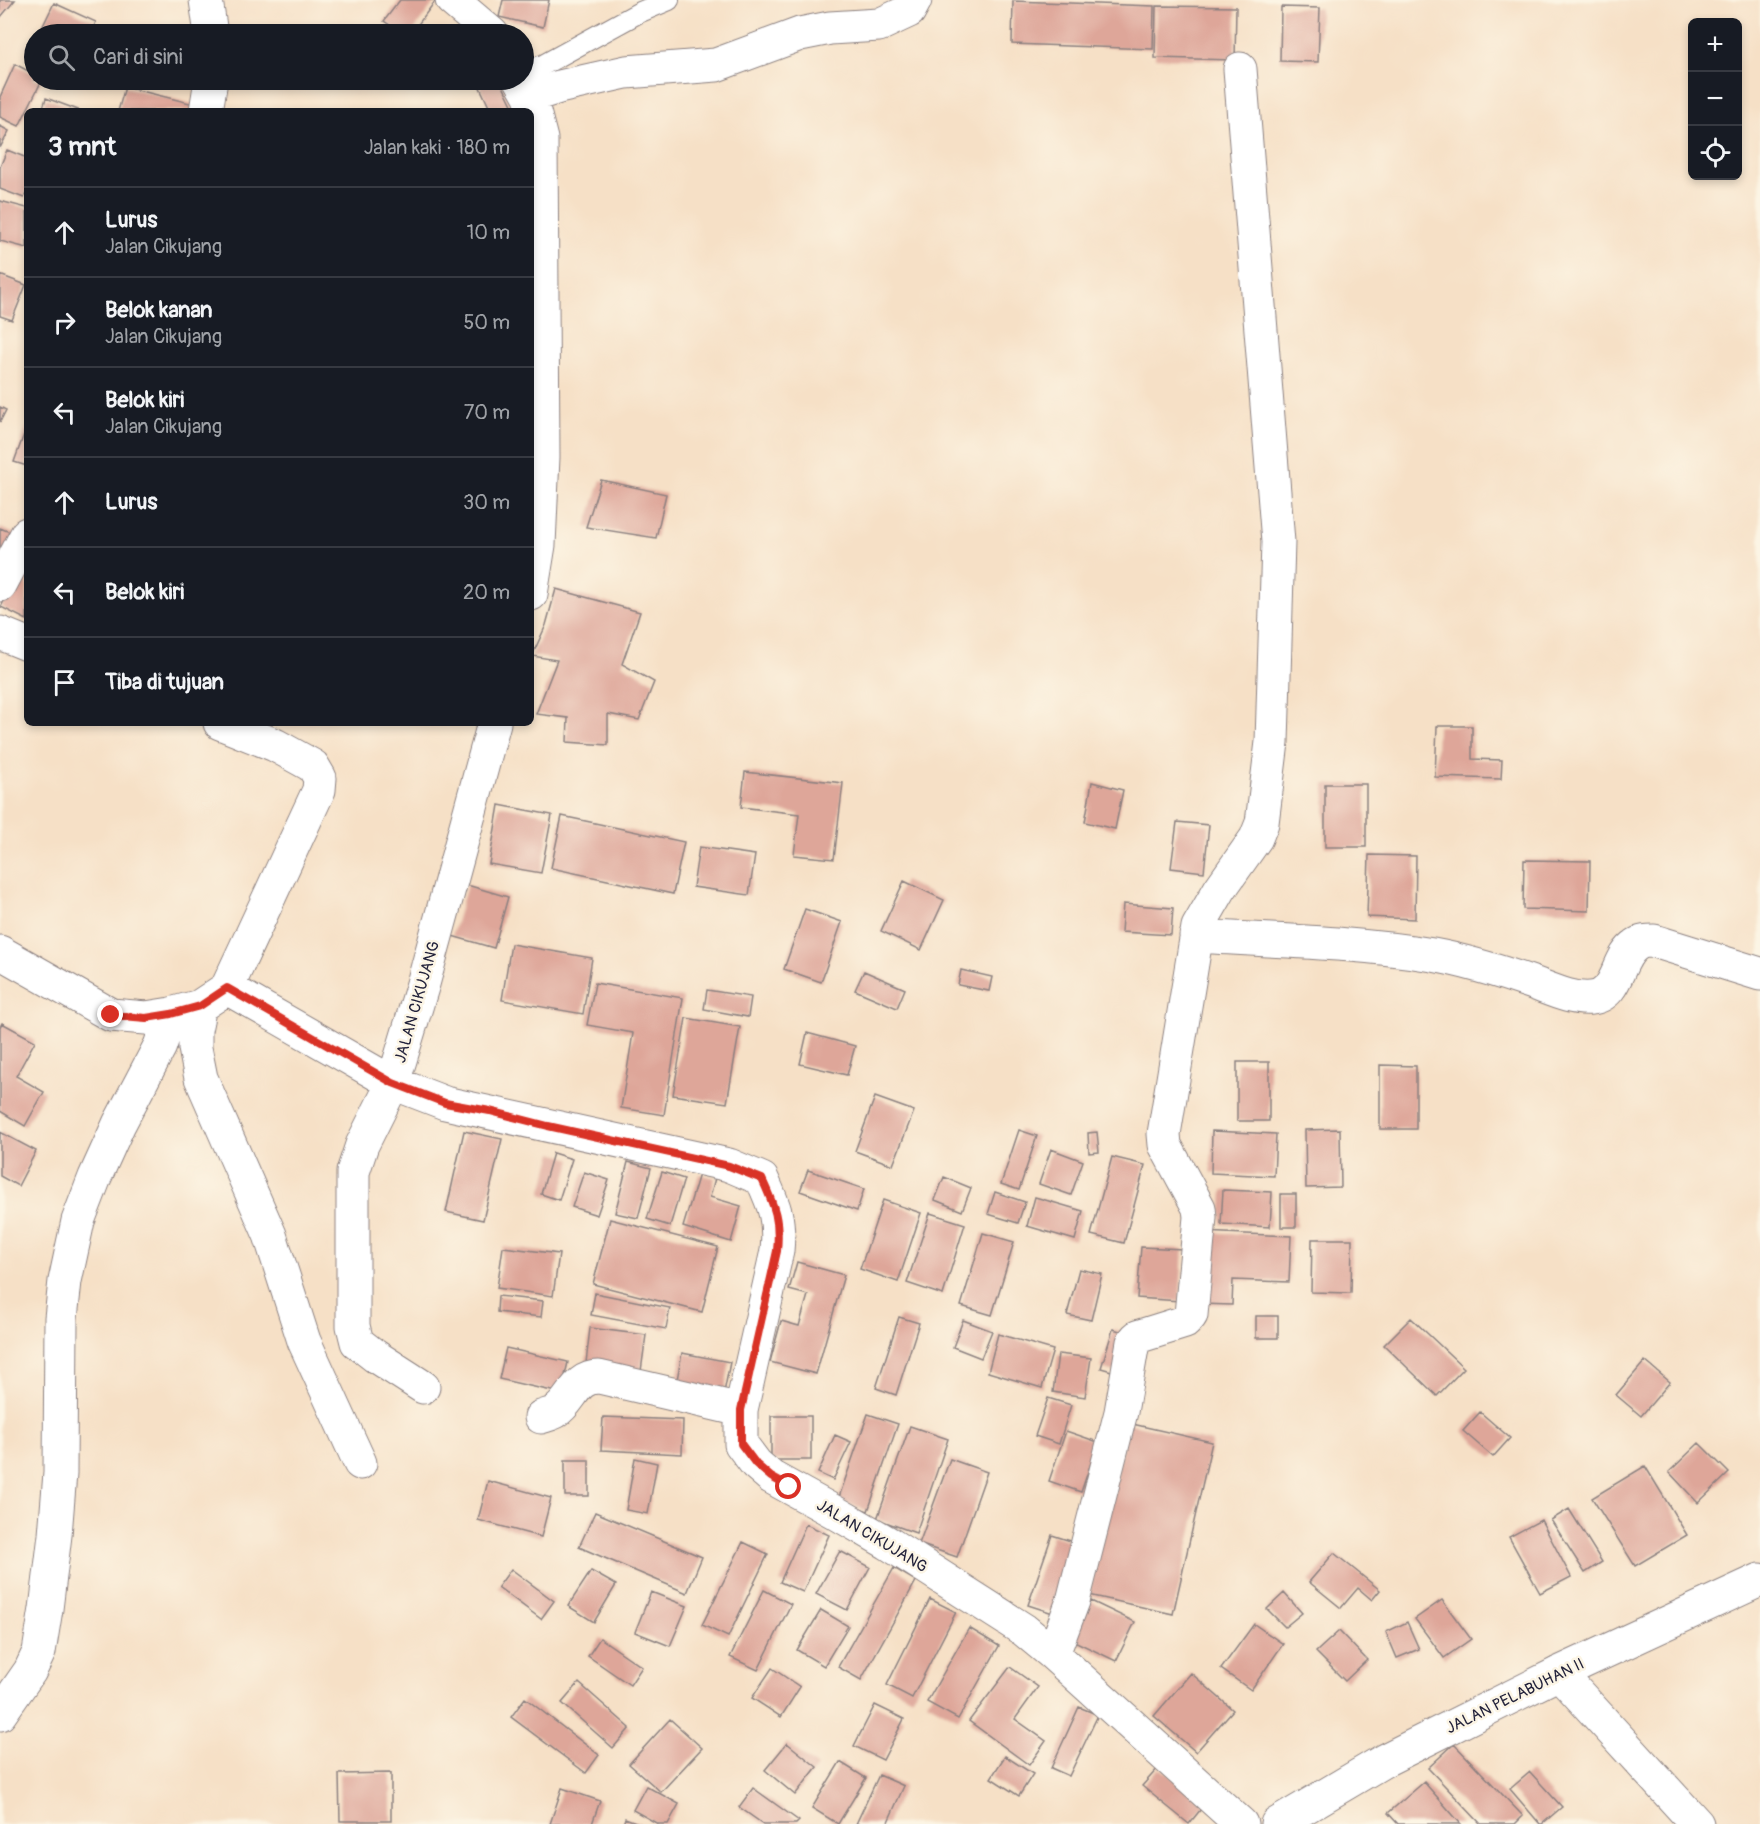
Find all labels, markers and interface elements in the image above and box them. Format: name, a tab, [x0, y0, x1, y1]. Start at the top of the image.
map controls	[1688, 18, 1742, 180]
button: +	[1688, 18, 1742, 72]
search box	[24, 24, 534, 90]
icon: search	[45, 41, 78, 74]
text: Cari di sini	[93, 43, 183, 71]
button: −	[1688, 72, 1742, 126]
button: locate	[1688, 126, 1742, 180]
text: 3 mnt	[48, 131, 116, 163]
text: Jalan kaki · 180 m	[364, 135, 510, 160]
text: Lurus	[105, 206, 157, 234]
icon: ahead	[48, 216, 81, 249]
text: 10 m	[466, 220, 510, 245]
text: Jalan Cikujang	[105, 234, 222, 259]
text: Belok kanan	[105, 296, 213, 324]
icon: right	[48, 306, 81, 339]
text: 50 m	[463, 310, 510, 335]
text: Jalan Cikujang	[105, 324, 222, 349]
text: Belok kiri	[105, 386, 184, 414]
icon: left	[48, 396, 81, 429]
text: 70 m	[464, 400, 510, 425]
text: Jalan Cikujang	[105, 414, 222, 439]
icon: ahead	[48, 486, 81, 519]
text: Lurus	[105, 488, 157, 516]
text: 30 m	[463, 490, 510, 515]
icon: left	[48, 576, 81, 609]
text: Belok kiri	[105, 578, 184, 606]
text: 20 m	[463, 580, 510, 605]
icon: arrive	[48, 666, 81, 699]
text: Tiba di tujuan	[105, 668, 224, 696]
street label: JALAN CIKUJANG	[390, 939, 444, 1065]
route end	[97, 1001, 123, 1027]
route start	[775, 1473, 801, 1499]
street label: JALAN CIKUJANG	[813, 1495, 931, 1577]
street label: JALAN PELABUHAN II	[1443, 1654, 1587, 1738]

